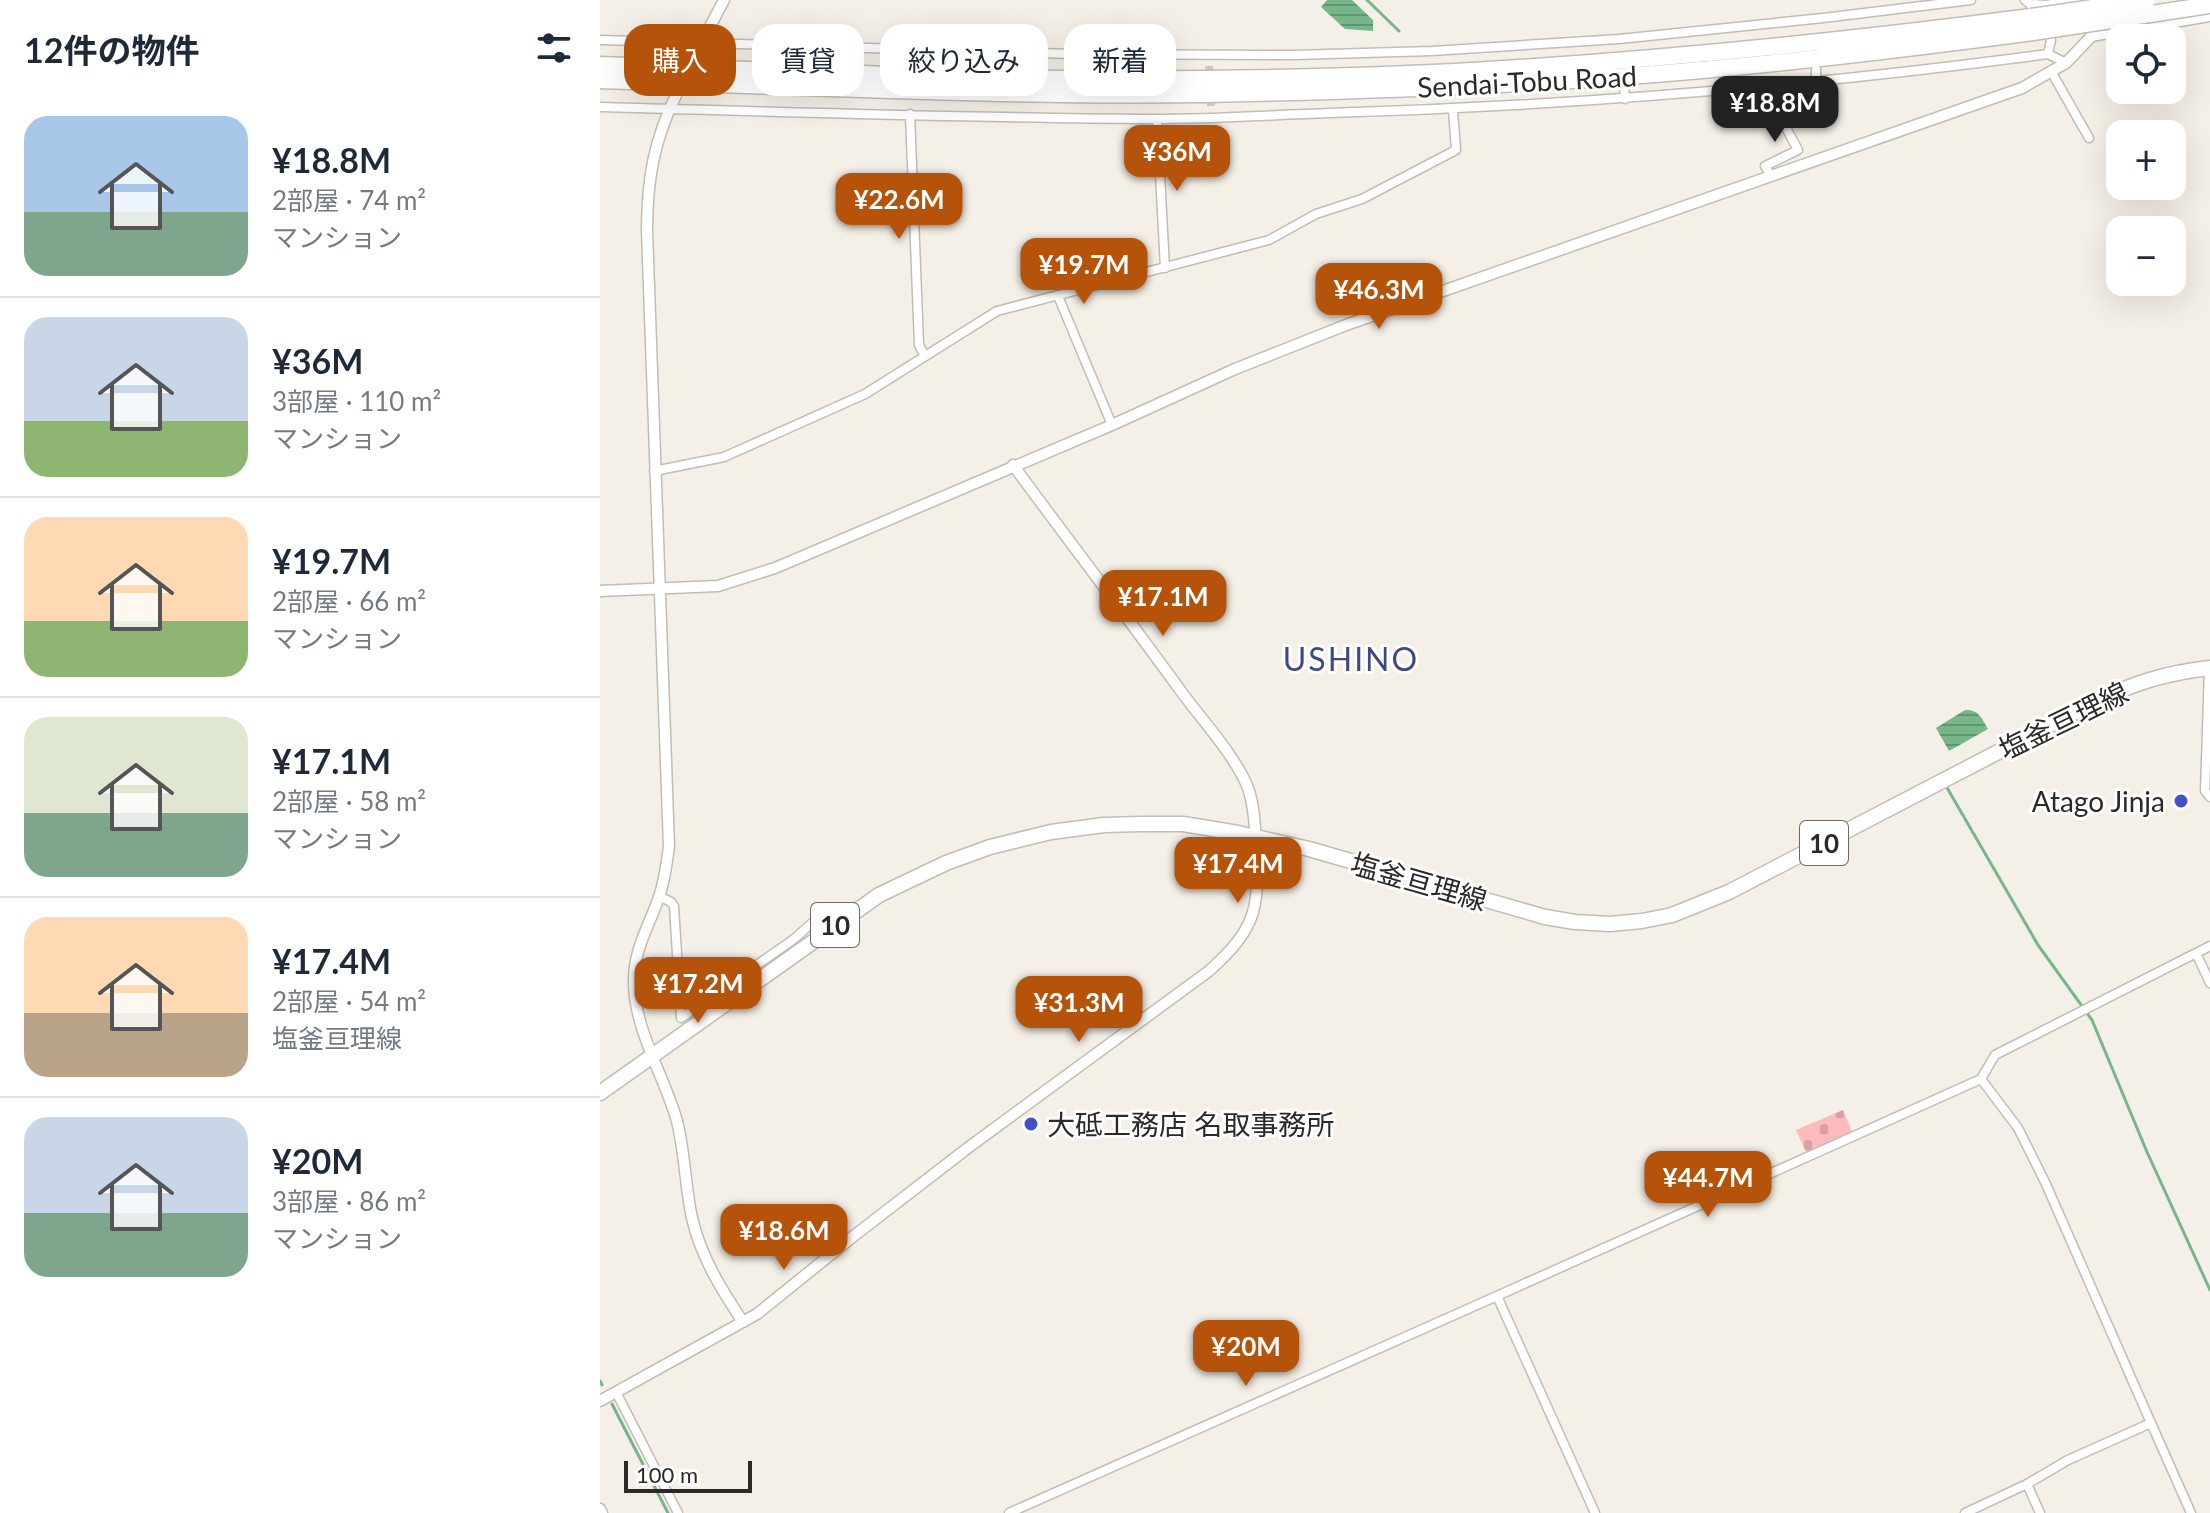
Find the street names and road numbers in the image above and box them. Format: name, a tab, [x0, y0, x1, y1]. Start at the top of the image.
street label: Sendai-Tobu Road	[1416, 58, 1638, 104]
street label: 塩釜亘理線	[1993, 674, 2133, 766]
road number: 10	[1800, 821, 1848, 865]
street label: 塩釜亘理線	[1347, 845, 1491, 917]
road number: 10	[811, 903, 859, 947]

